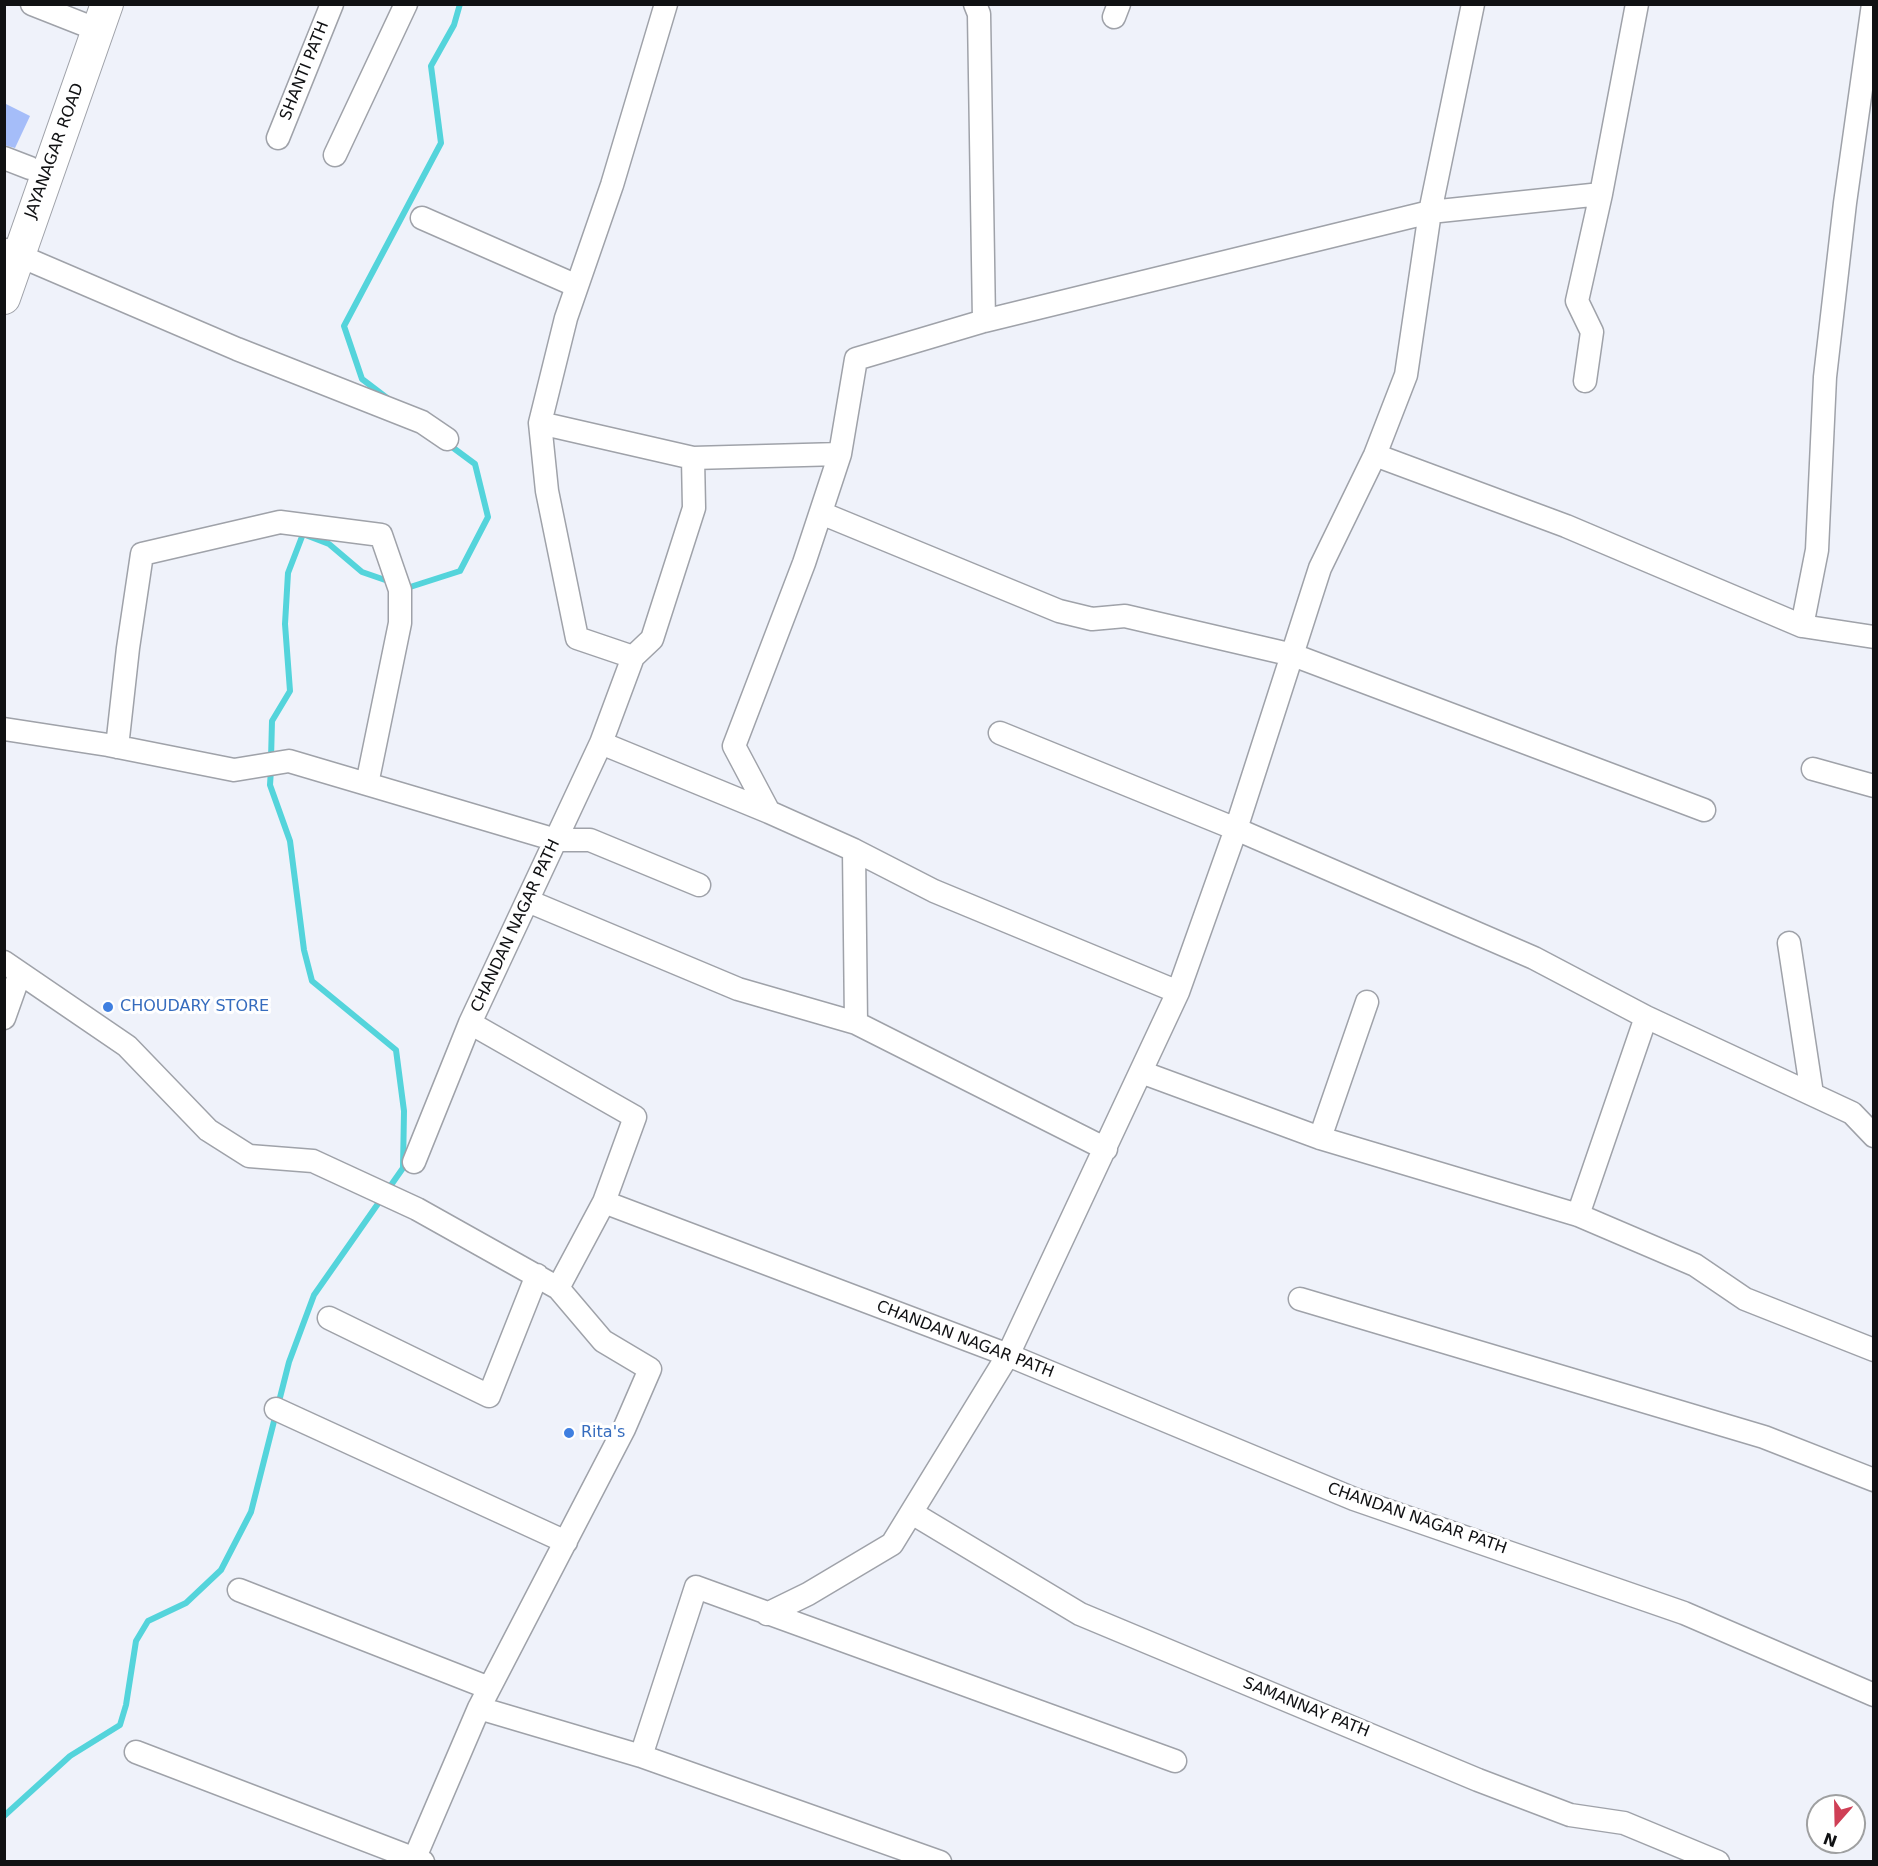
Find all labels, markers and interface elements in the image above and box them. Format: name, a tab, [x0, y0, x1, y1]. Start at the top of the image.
street label: SHANTI PATH	[276, 19, 334, 123]
street label: JAYANAGAR ROAD	[22, 81, 88, 221]
street label: CHANDAN NAGAR PATH	[467, 837, 565, 1015]
place label: CHOUDARY STORE	[120, 997, 269, 1017]
marker: CHOUDARY STORE	[101, 1000, 115, 1014]
street label: CHANDAN NAGAR PATH	[874, 1297, 1056, 1383]
place label: Rita's	[581, 1423, 625, 1443]
marker: Rita's	[562, 1426, 576, 1440]
street label: CHANDAN NAGAR PATH	[1325, 1479, 1509, 1559]
street label: SAMANNAY PATH	[1240, 1674, 1372, 1742]
north arrow	[1806, 1794, 1866, 1854]
text: N	[1821, 1828, 1840, 1851]

